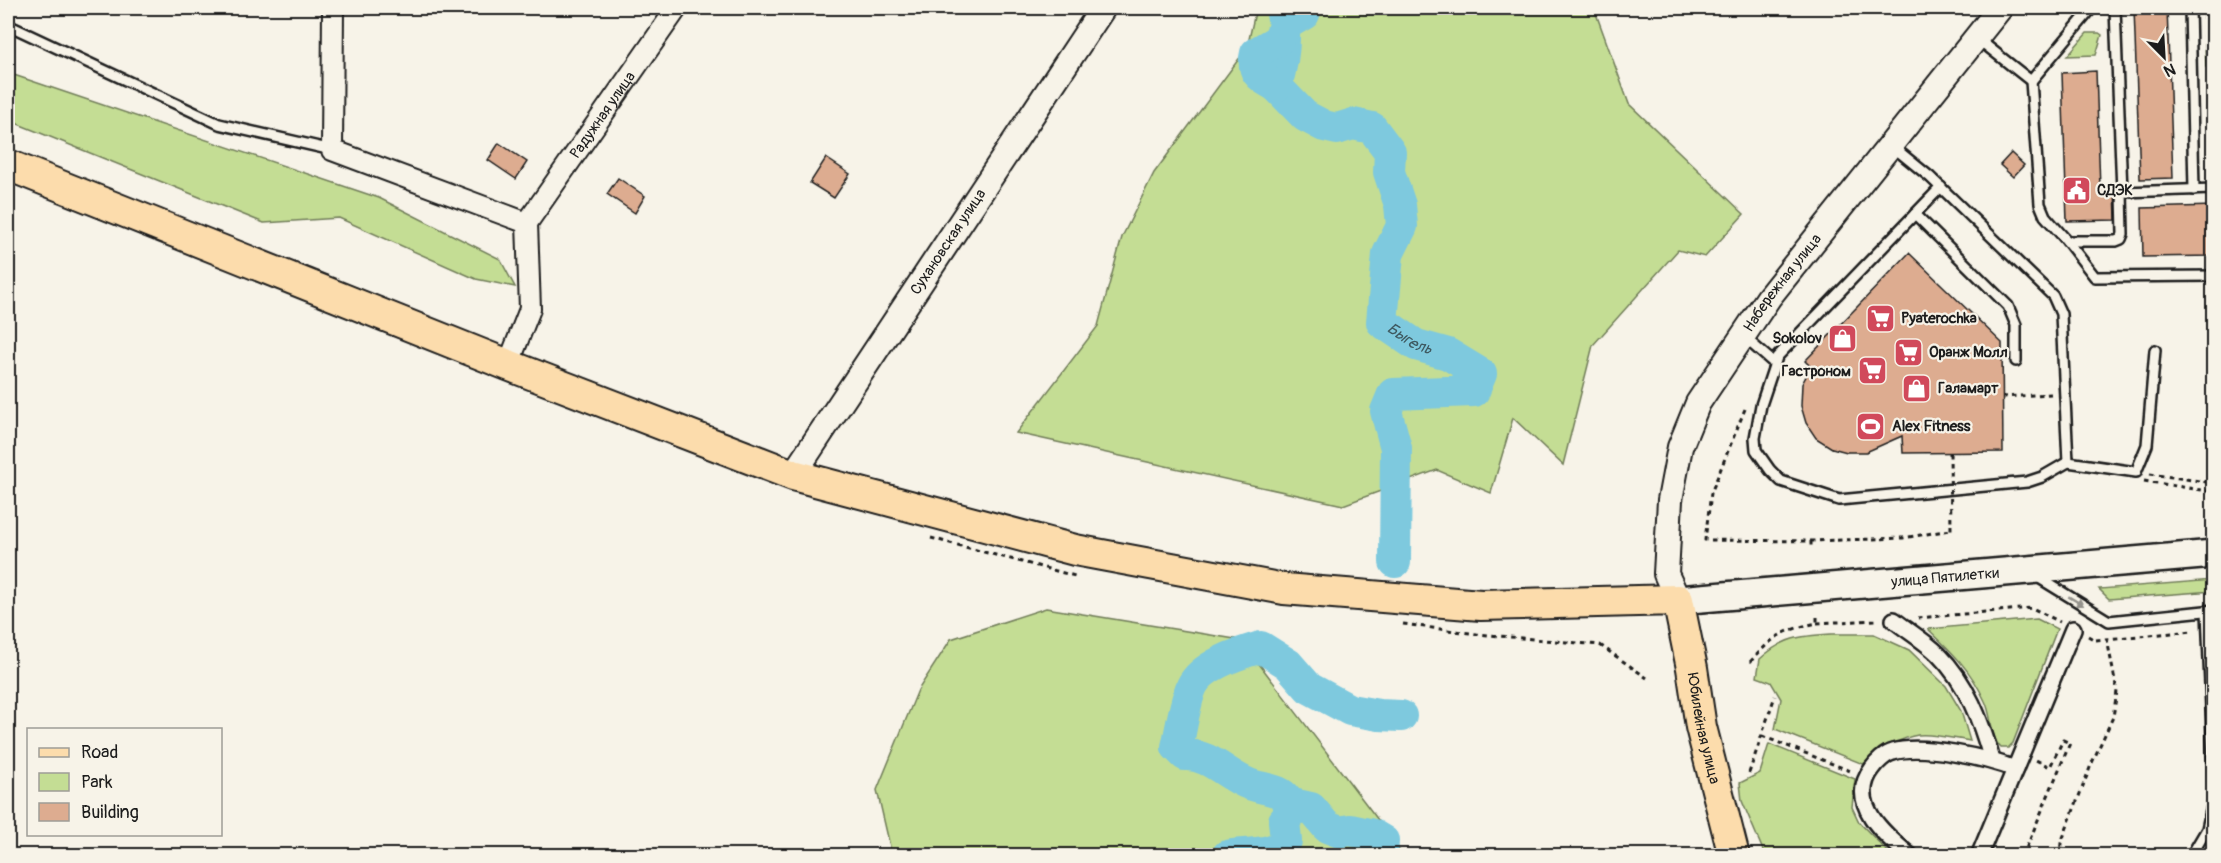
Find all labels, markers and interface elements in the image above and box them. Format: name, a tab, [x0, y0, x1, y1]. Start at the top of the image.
north arrow	[2134, 27, 2194, 87]
text: N	[2161, 58, 2179, 81]
street label: Радужная улица	[566, 68, 639, 162]
public building icon: СДЭК	[2060, 174, 2092, 206]
place label: СДЭК	[2097, 181, 2133, 200]
street label: Сухановская улица	[906, 185, 990, 298]
street label: Набережная улица	[1739, 230, 1825, 336]
supermarket icon: Pyaterochka	[1864, 302, 1896, 334]
place label: Pyaterochka	[1901, 309, 1977, 328]
water label: Быгель	[1383, 318, 1435, 359]
shop icon: Sokolov	[1827, 322, 1859, 354]
place label: Sokolov	[1773, 329, 1822, 348]
supermarket icon: Оранж Молл	[1892, 336, 1924, 368]
place label: Оранж Молл	[1929, 343, 2008, 362]
supermarket icon: Гастроном	[1856, 355, 1888, 387]
place label: Гастроном	[1781, 362, 1851, 381]
shop icon: Галамарт	[1901, 372, 1933, 404]
place label: Галамарт	[1938, 379, 1999, 398]
sports icon: Alex Fitness	[1855, 410, 1887, 442]
place label: Alex Fitness	[1892, 417, 1971, 436]
street label: улица Пятилетки	[1889, 563, 2000, 591]
one-way arrow	[2068, 595, 2084, 606]
street label: Юбилейная улица	[1683, 671, 1725, 786]
legend	[27, 728, 222, 836]
text: Road	[81, 741, 118, 764]
text: Park	[81, 771, 113, 794]
text: Building	[81, 801, 139, 824]

